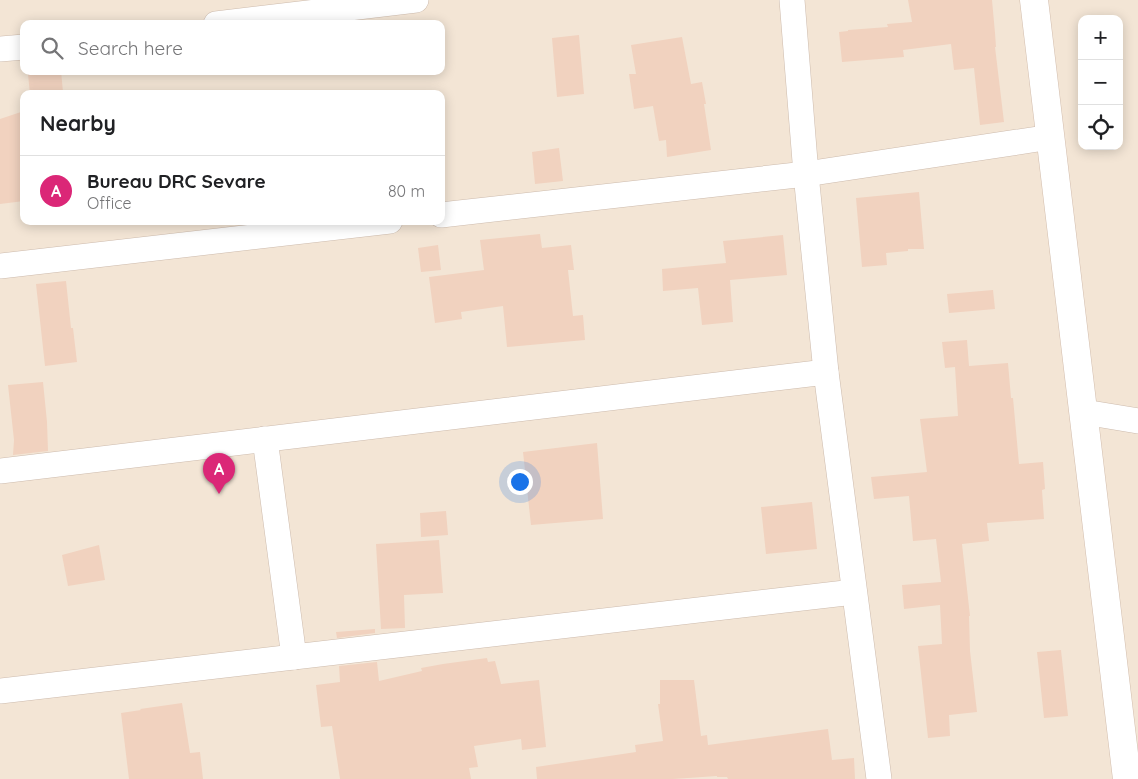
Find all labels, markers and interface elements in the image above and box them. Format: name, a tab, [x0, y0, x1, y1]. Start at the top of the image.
map controls	[1078, 15, 1123, 150]
button: +	[1078, 15, 1123, 60]
search box	[20, 20, 445, 75]
icon: search	[38, 34, 66, 62]
text: Search here	[78, 36, 183, 60]
button: −	[1078, 60, 1123, 105]
button: locate	[1078, 105, 1123, 150]
text: Nearby	[40, 110, 116, 136]
text: Bureau DRC Sevare	[87, 169, 266, 193]
text: A	[51, 181, 61, 201]
text: 80 m	[388, 181, 425, 201]
text: Office	[87, 193, 132, 213]
pin: A	[203, 453, 235, 494]
your location	[507, 469, 533, 495]

